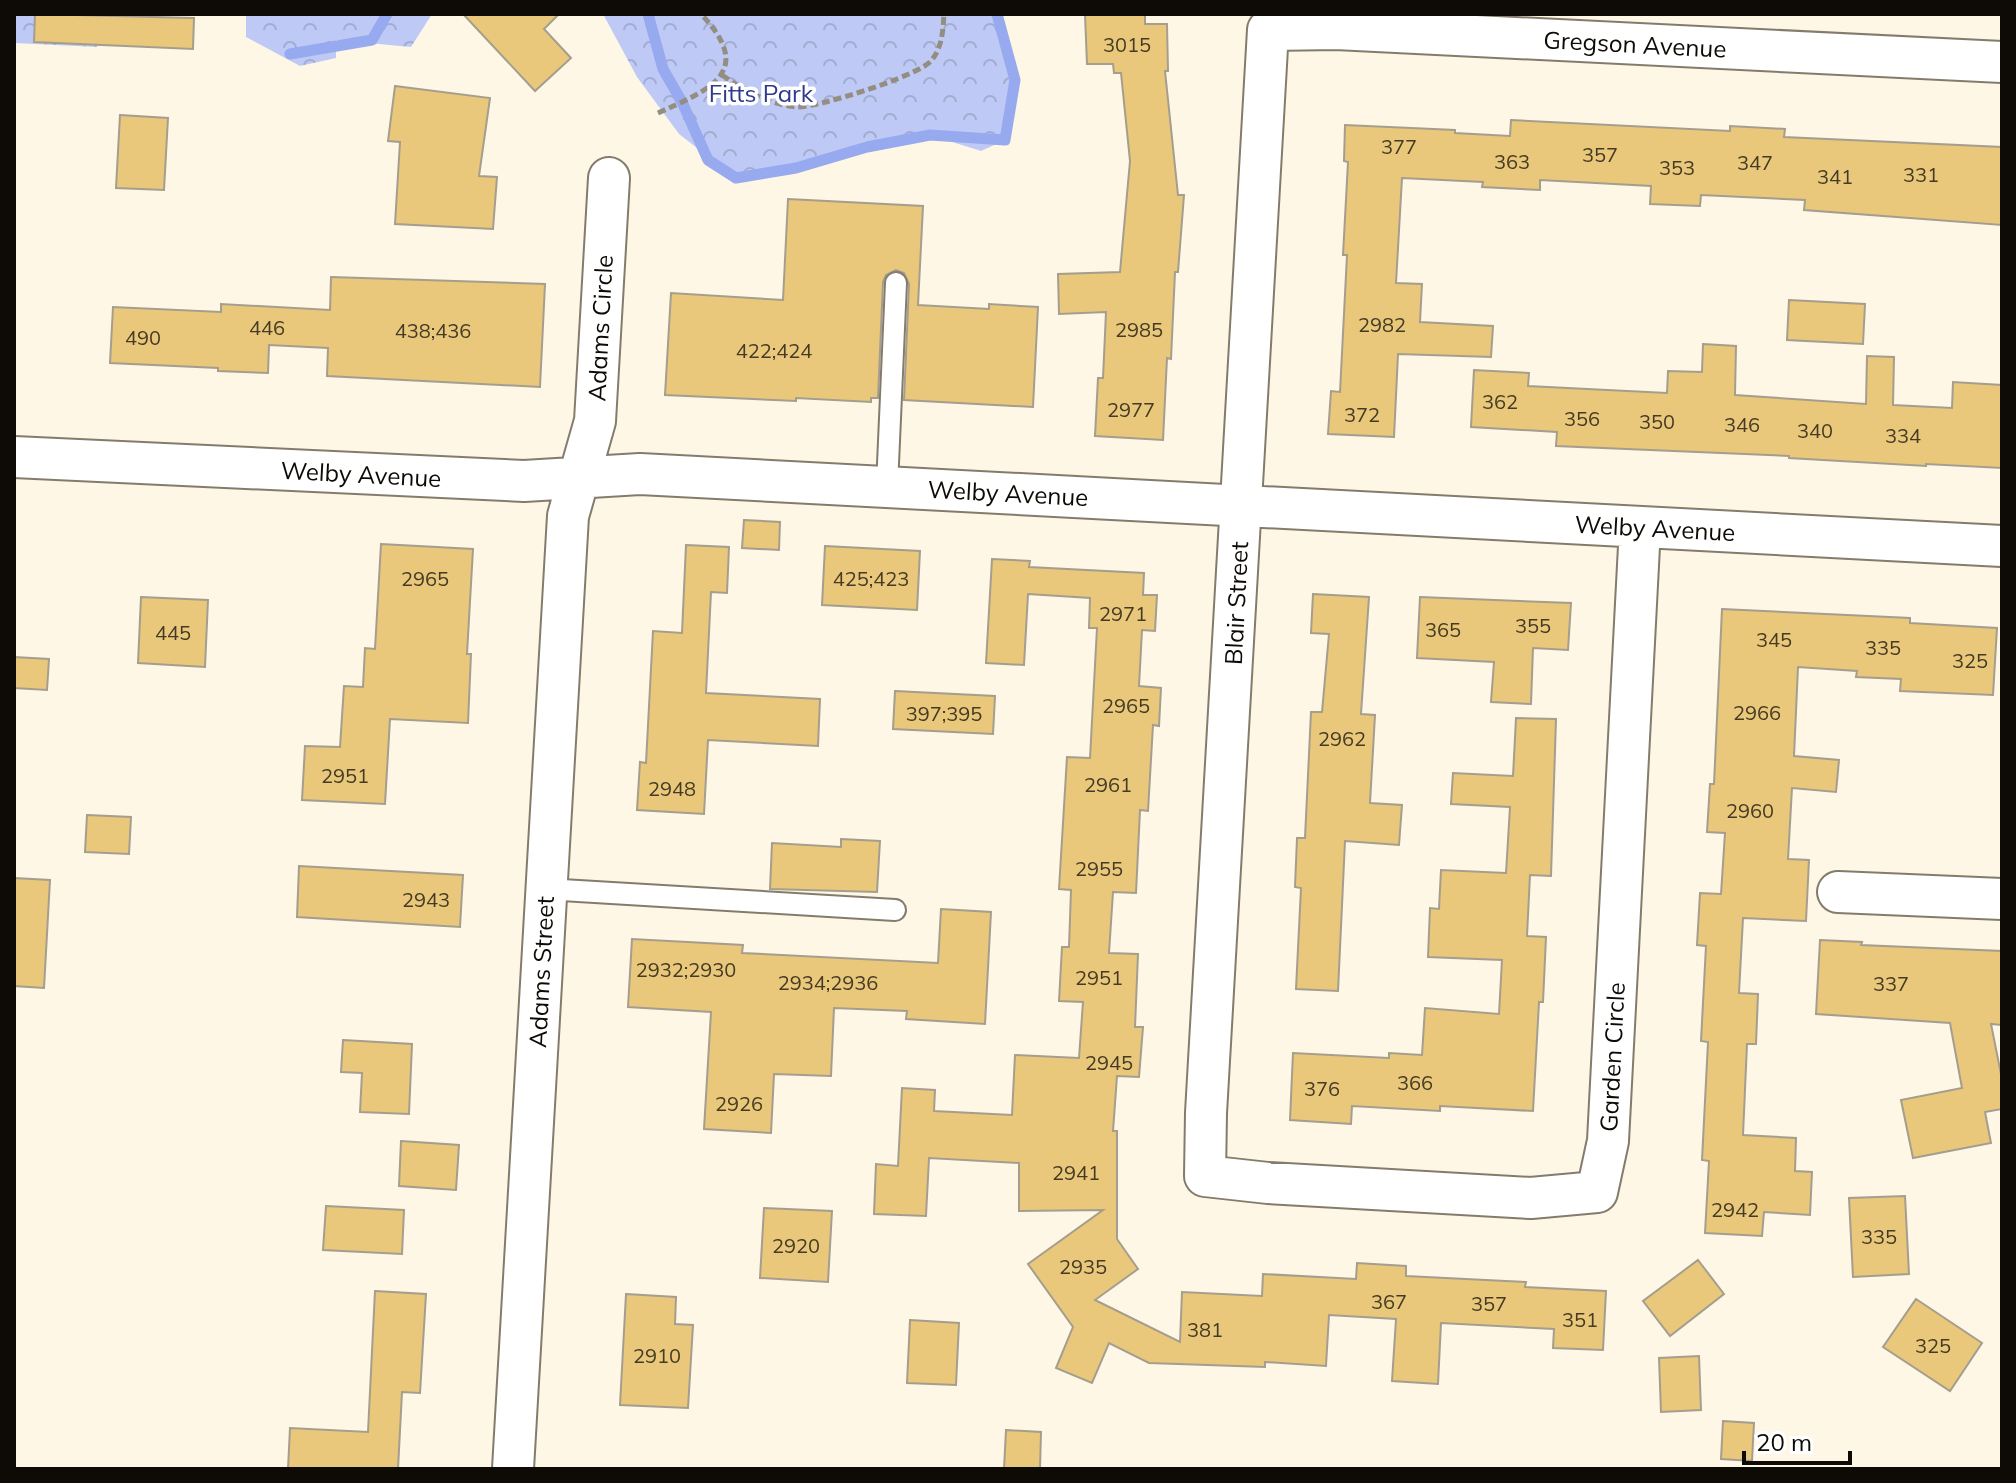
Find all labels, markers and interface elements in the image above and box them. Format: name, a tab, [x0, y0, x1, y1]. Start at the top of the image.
street label: Gregson Avenue	[1543, 24, 1727, 64]
house number: 3015	[1103, 32, 1151, 57]
park label: Fitts Park	[709, 78, 814, 108]
house number: 377	[1381, 134, 1417, 159]
house number: 357	[1582, 142, 1618, 167]
house number: 363	[1494, 149, 1530, 174]
house number: 347	[1737, 150, 1773, 175]
house number: 353	[1659, 155, 1695, 180]
house number: 331	[1903, 162, 1939, 187]
house number: 341	[1817, 164, 1853, 189]
street label: Adams Circle	[581, 254, 619, 402]
house number: 2982	[1358, 312, 1406, 337]
house number: 446	[249, 315, 285, 340]
house number: 2985	[1115, 317, 1163, 342]
house number: 438;436	[395, 318, 471, 343]
house number: 490	[125, 325, 161, 350]
house number: 422;424	[736, 338, 812, 363]
house number: 362	[1482, 389, 1518, 414]
house number: 2977	[1107, 397, 1155, 422]
house number: 372	[1344, 402, 1380, 427]
house number: 356	[1564, 406, 1600, 431]
house number: 350	[1639, 409, 1675, 434]
house number: 346	[1724, 412, 1760, 437]
house number: 340	[1797, 418, 1833, 443]
house number: 334	[1885, 423, 1921, 448]
street label: Welby Avenue	[280, 455, 442, 493]
street label: Welby Avenue	[927, 474, 1089, 512]
street label: Welby Avenue	[1574, 509, 1736, 547]
street label: Blair Street	[1218, 541, 1254, 665]
house number: 2965	[401, 566, 449, 591]
house number: 425;423	[833, 566, 909, 591]
house number: 2971	[1099, 601, 1147, 626]
house number: 355	[1515, 613, 1551, 638]
house number: 365	[1425, 617, 1461, 642]
house number: 445	[155, 620, 191, 645]
house number: 345	[1756, 627, 1792, 652]
house number: 335	[1865, 635, 1901, 660]
house number: 325	[1952, 648, 1988, 673]
house number: 2965	[1102, 693, 1150, 718]
house number: 2966	[1733, 700, 1781, 725]
house number: 397;395	[906, 701, 982, 726]
house number: 2962	[1318, 726, 1366, 751]
house number: 2951	[321, 763, 369, 788]
house number: 2961	[1084, 772, 1132, 797]
house number: 2948	[648, 776, 696, 801]
house number: 2960	[1726, 798, 1774, 823]
house number: 2955	[1075, 856, 1123, 881]
house number: 2943	[402, 887, 450, 912]
street label: Adams Street	[522, 895, 560, 1049]
house number: 2932;2930	[636, 957, 736, 982]
house number: 2951	[1075, 965, 1123, 990]
house number: 2934;2936	[778, 970, 878, 995]
house number: 337	[1873, 971, 1909, 996]
street label: Garden Circle	[1593, 982, 1631, 1132]
house number: 2945	[1085, 1050, 1133, 1075]
house number: 366	[1397, 1070, 1433, 1095]
house number: 376	[1304, 1076, 1340, 1101]
house number: 2926	[715, 1091, 763, 1116]
house number: 2941	[1052, 1160, 1100, 1185]
house number: 2942	[1711, 1197, 1759, 1222]
house number: 335	[1861, 1224, 1897, 1249]
house number: 2920	[772, 1233, 820, 1258]
house number: 2935	[1059, 1254, 1107, 1279]
house number: 367	[1371, 1289, 1407, 1314]
house number: 357	[1471, 1291, 1507, 1316]
house number: 351	[1562, 1307, 1598, 1332]
house number: 381	[1187, 1317, 1223, 1342]
house number: 325	[1915, 1333, 1951, 1358]
house number: 2910	[633, 1343, 681, 1368]
scale bar	[1744, 1415, 1850, 1465]
text: 20 m	[1756, 1427, 1812, 1457]

